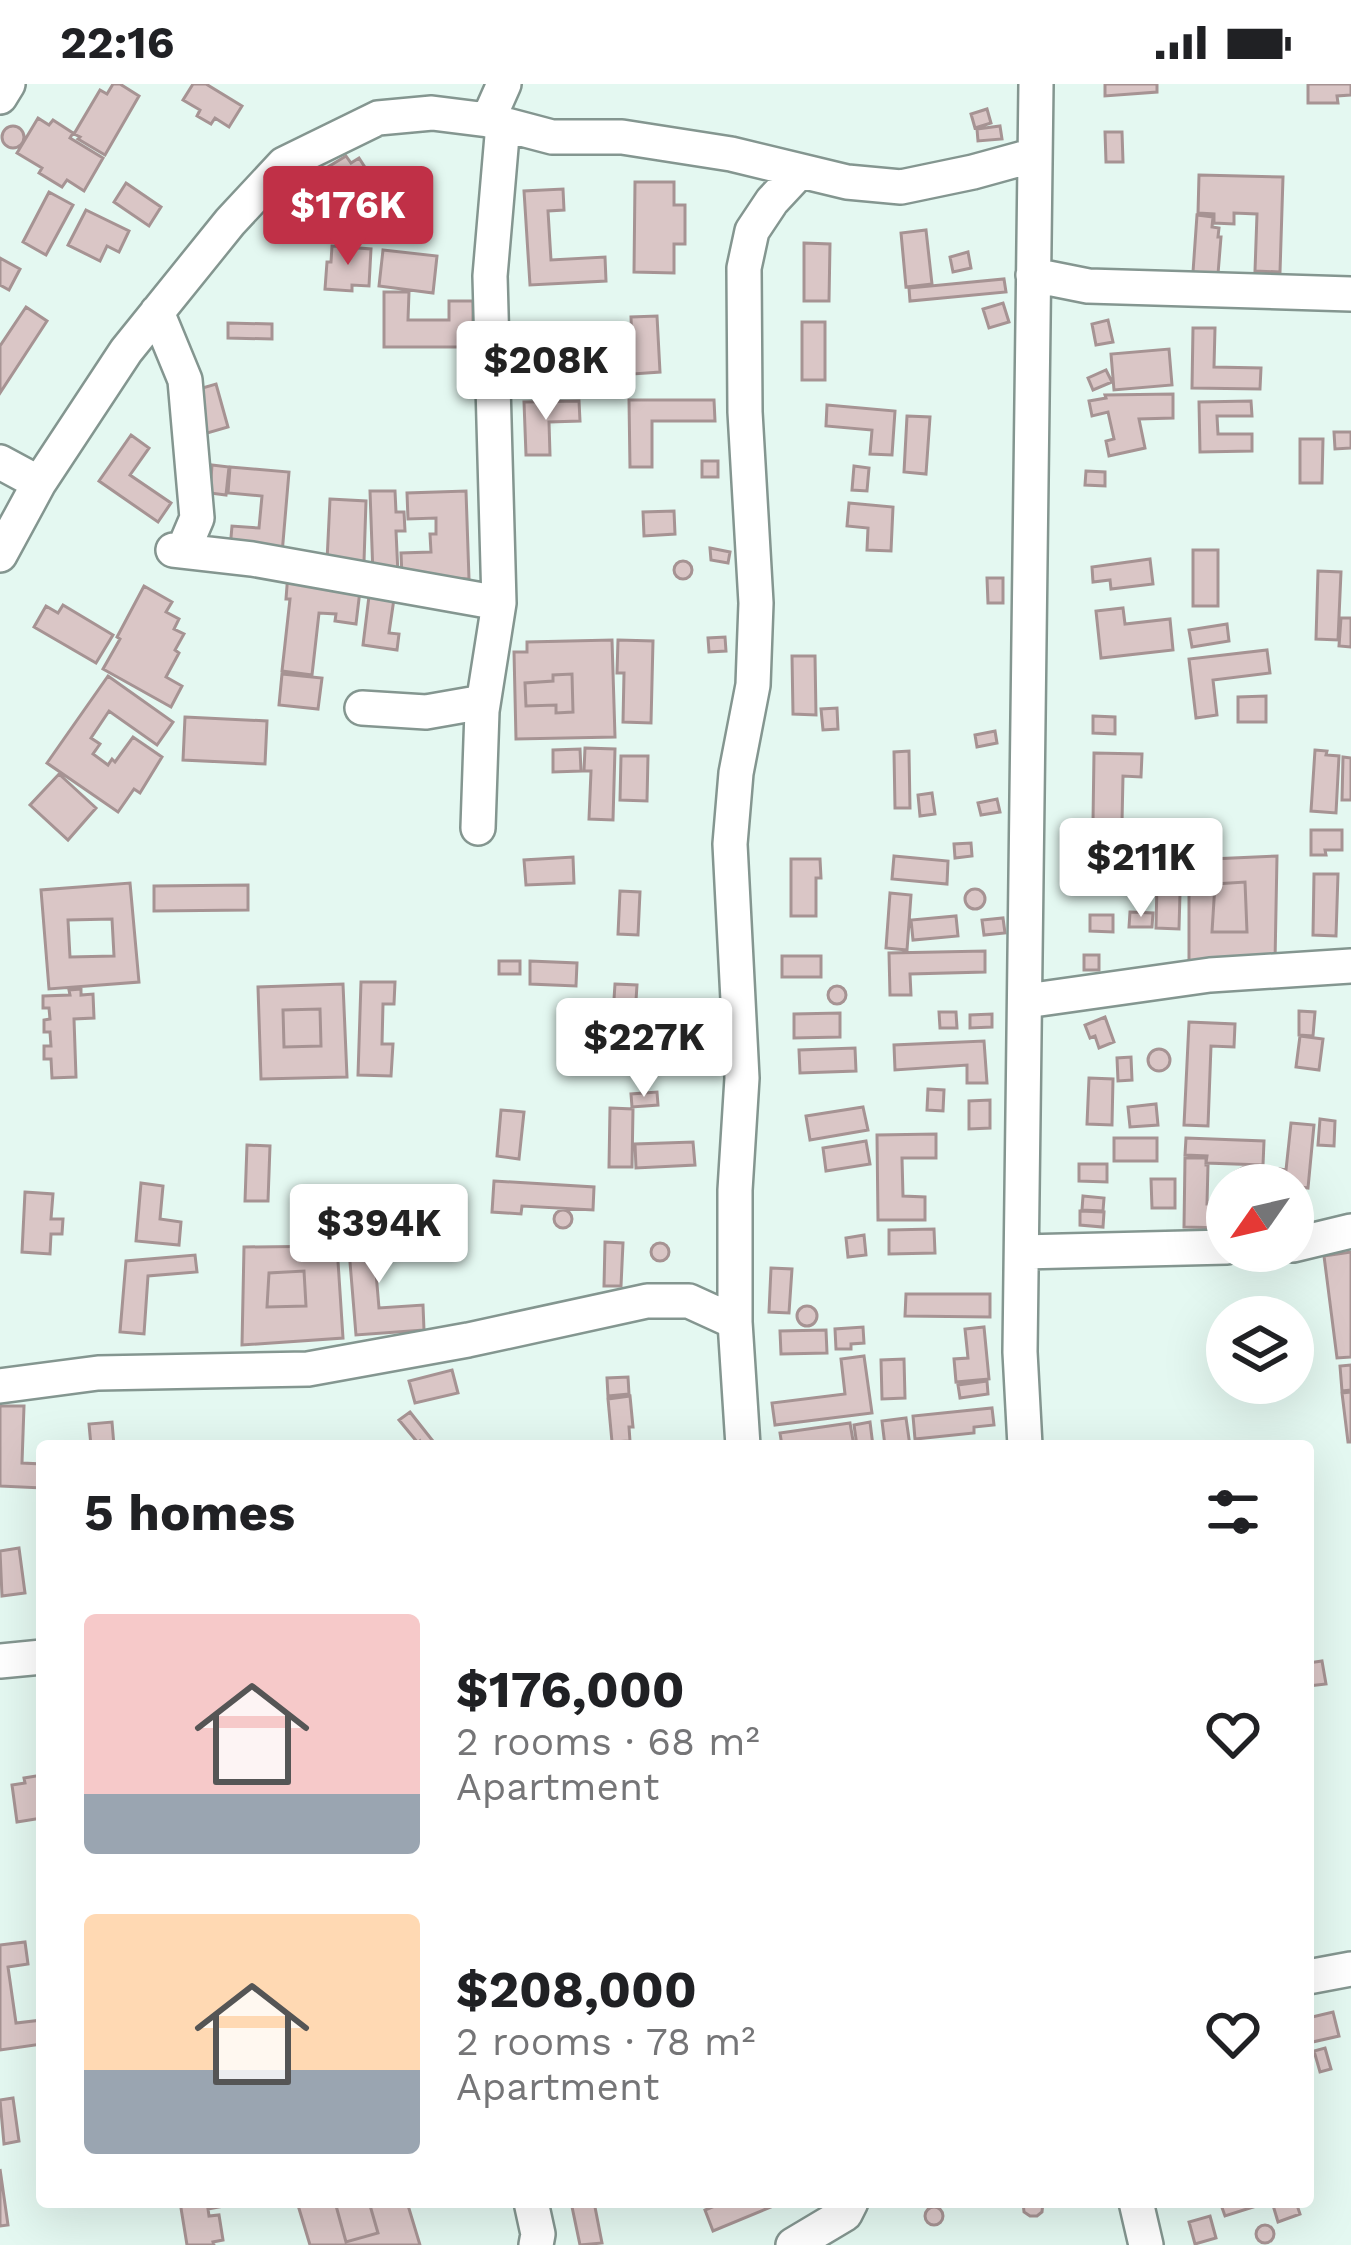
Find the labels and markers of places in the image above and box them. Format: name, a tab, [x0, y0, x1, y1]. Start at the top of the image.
pin: $176K	[264, 166, 432, 268]
pin: $208K	[462, 321, 630, 423]
pin: $211K	[1057, 818, 1225, 920]
pin: $227K	[560, 998, 728, 1100]
pin: $394K	[295, 1184, 463, 1286]

